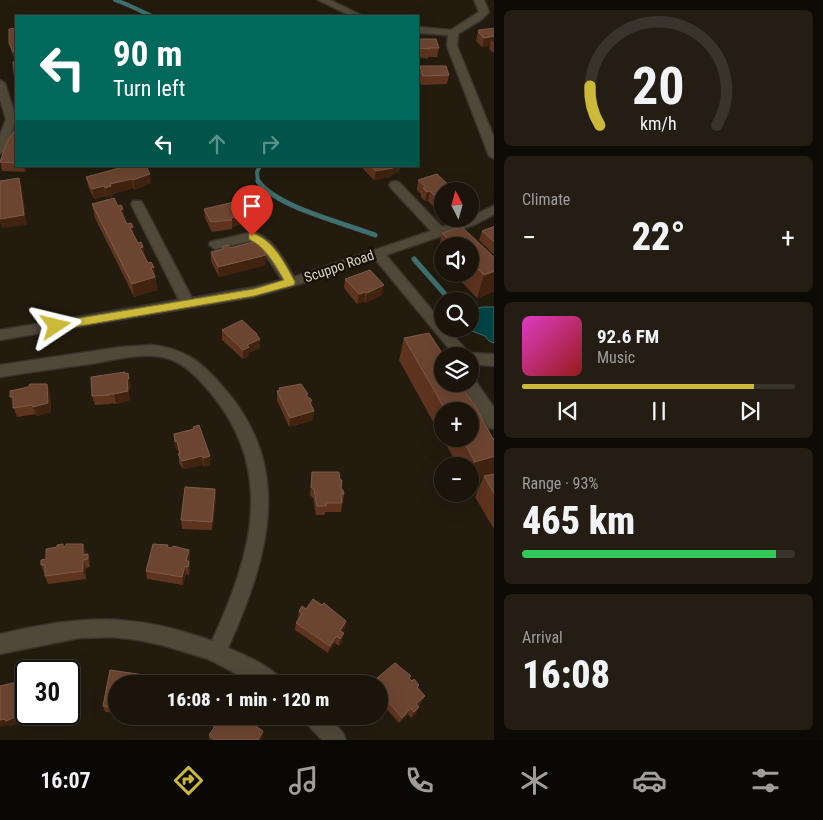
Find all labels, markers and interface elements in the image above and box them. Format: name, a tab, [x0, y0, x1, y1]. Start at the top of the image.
text: 90 m	[113, 34, 182, 75]
icon: left	[30, 35, 95, 100]
text: 20	[632, 56, 685, 117]
text: Turn left	[113, 76, 185, 101]
text: km/h	[640, 113, 677, 134]
icon: left	[150, 130, 178, 158]
icon: ahead	[203, 130, 231, 158]
icon: right	[256, 130, 284, 158]
north arrow	[434, 182, 479, 228]
map controls	[434, 182, 479, 502]
pin	[231, 185, 273, 236]
text: Climate	[522, 190, 570, 209]
icon: arrive	[238, 192, 266, 220]
text: 22°	[632, 215, 685, 259]
text: −	[522, 221, 536, 254]
text: +	[781, 221, 795, 254]
button: sound	[434, 237, 479, 282]
street label: Scuppo Road	[302, 247, 376, 285]
button: search	[434, 292, 479, 337]
position arrow	[29, 299, 81, 351]
text: 92.6 FM	[597, 325, 659, 348]
button: layers	[434, 347, 479, 392]
text: Music	[597, 348, 635, 367]
icon: previous	[554, 397, 582, 425]
icon: pause	[645, 397, 673, 425]
icon: next	[736, 397, 764, 425]
button: +	[434, 402, 479, 447]
button: −	[434, 457, 479, 502]
text: Range · 93%	[522, 474, 598, 493]
text: 465 km	[522, 499, 635, 543]
text: Arrival	[522, 628, 563, 647]
text: 16:08	[522, 653, 610, 697]
speed limit sign: 30	[15, 660, 80, 725]
text: 16:08 · 1 min · 120 m	[167, 688, 329, 711]
icon: directions	[171, 763, 206, 798]
icon: music	[286, 763, 321, 798]
icon: phone	[402, 763, 437, 798]
icon: climate	[517, 763, 552, 798]
icon: car	[632, 763, 667, 798]
icon: filters	[748, 763, 783, 798]
text: 16:07	[40, 768, 91, 793]

